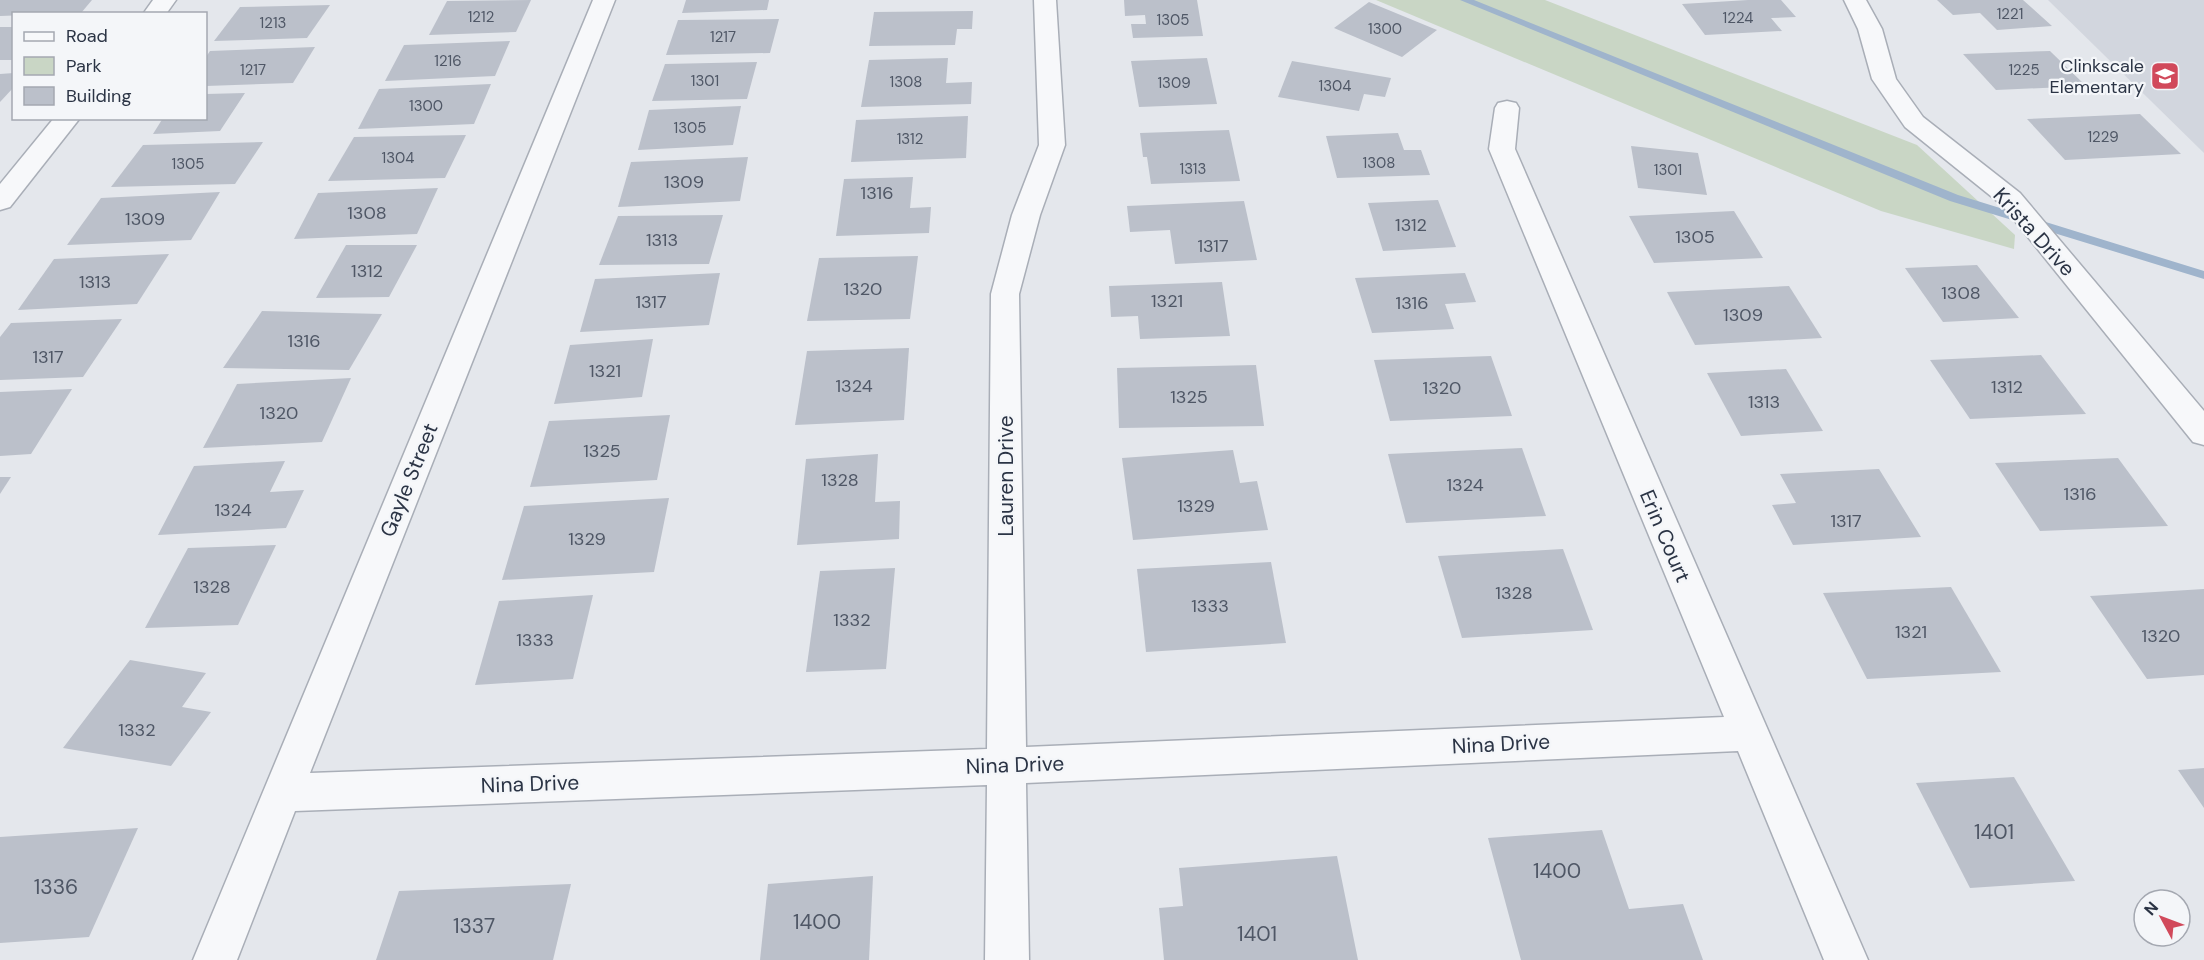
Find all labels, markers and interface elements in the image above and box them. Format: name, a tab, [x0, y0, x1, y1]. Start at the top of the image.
house number: 1221	[1997, 4, 2023, 24]
house number: 1212	[468, 7, 494, 27]
house number: 1224	[1723, 8, 1753, 28]
house number: 1305	[1157, 10, 1189, 30]
legend	[12, 12, 207, 120]
house number: 1213	[260, 13, 286, 33]
house number: 1300	[1368, 19, 1402, 39]
text: Road	[66, 24, 108, 48]
house number: 1217	[710, 27, 736, 47]
house number: 1216	[434, 51, 462, 71]
text: Park	[66, 54, 102, 78]
place label: Clinkscale Elementary	[2049, 54, 2144, 99]
house number: 1217	[240, 60, 266, 80]
house number: 1225	[2008, 60, 2040, 80]
school or university icon: Clinkscale Elementary	[2149, 60, 2181, 92]
house number: 1301	[691, 71, 719, 91]
house number: 1308	[890, 72, 922, 92]
house number: 1309	[1157, 73, 1191, 93]
house number: 1304	[1319, 76, 1351, 96]
text: Building	[66, 84, 131, 108]
house number: 1300	[409, 96, 443, 116]
house number: 1305	[674, 118, 706, 138]
house number: 1229	[2087, 127, 2119, 147]
house number: 1312	[897, 129, 923, 149]
house number: 1304	[382, 148, 414, 168]
house number: 1308	[1363, 153, 1395, 173]
house number: 1305	[172, 154, 204, 174]
house number: 1313	[1180, 159, 1206, 179]
house number: 1301	[1654, 160, 1682, 180]
house number: 1309	[664, 170, 704, 194]
house number: 1316	[861, 181, 893, 205]
street label: Krista Drive	[1987, 182, 2081, 282]
house number: 1308	[347, 201, 387, 225]
house number: 1309	[125, 207, 165, 231]
house number: 1312	[1395, 213, 1427, 237]
house number: 1305	[1675, 225, 1715, 249]
house number: 1313	[646, 228, 678, 252]
house number: 1317	[1197, 234, 1229, 258]
house number: 1312	[351, 259, 383, 283]
house number: 1313	[79, 270, 111, 294]
house number: 1320	[844, 277, 882, 301]
house number: 1308	[1941, 281, 1981, 305]
house number: 1321	[1151, 289, 1183, 313]
house number: 1317	[635, 290, 667, 314]
house number: 1316	[1396, 291, 1428, 315]
house number: 1309	[1723, 303, 1763, 327]
house number: 1316	[288, 329, 320, 353]
house number: 1317	[32, 345, 64, 369]
house number: 1321	[589, 359, 621, 383]
house number: 1324	[835, 374, 873, 398]
house number: 1312	[1991, 375, 2023, 399]
house number: 1320	[1423, 376, 1461, 400]
house number: 1325	[1170, 385, 1208, 409]
house number: 1313	[1748, 390, 1780, 414]
house number: 1320	[260, 401, 298, 425]
street label: Lauren Drive	[992, 415, 1020, 537]
street label: Gayle Street	[373, 419, 445, 541]
house number: 1325	[583, 439, 621, 463]
house number: 1328	[821, 468, 859, 492]
house number: 1324	[1446, 473, 1484, 497]
house number: 1316	[2064, 482, 2096, 506]
street label: Erin Court	[1633, 485, 1697, 587]
house number: 1329	[1177, 494, 1215, 518]
house number: 1324	[214, 498, 252, 522]
house number: 1317	[1830, 509, 1862, 533]
house number: 1329	[568, 527, 606, 551]
house number: 1328	[193, 575, 231, 599]
house number: 1328	[1495, 581, 1533, 605]
house number: 1333	[1191, 594, 1229, 618]
house number: 1332	[833, 608, 871, 632]
house number: 1321	[1895, 620, 1927, 644]
house number: 1320	[2142, 624, 2180, 648]
house number: 1333	[516, 628, 554, 652]
house number: 1332	[118, 718, 156, 742]
street label: Nina Drive	[1451, 727, 1551, 761]
street label: Nina Drive	[965, 749, 1065, 781]
street label: Nina Drive	[480, 768, 580, 800]
house number: 1401	[1974, 818, 2014, 846]
house number: 1400	[1533, 857, 1581, 885]
house number: 1336	[34, 873, 78, 901]
north arrow	[2132, 888, 2192, 948]
text: N	[2139, 897, 2163, 920]
house number: 1400	[793, 908, 841, 936]
house number: 1337	[453, 912, 495, 940]
house number: 1401	[1237, 920, 1277, 948]

